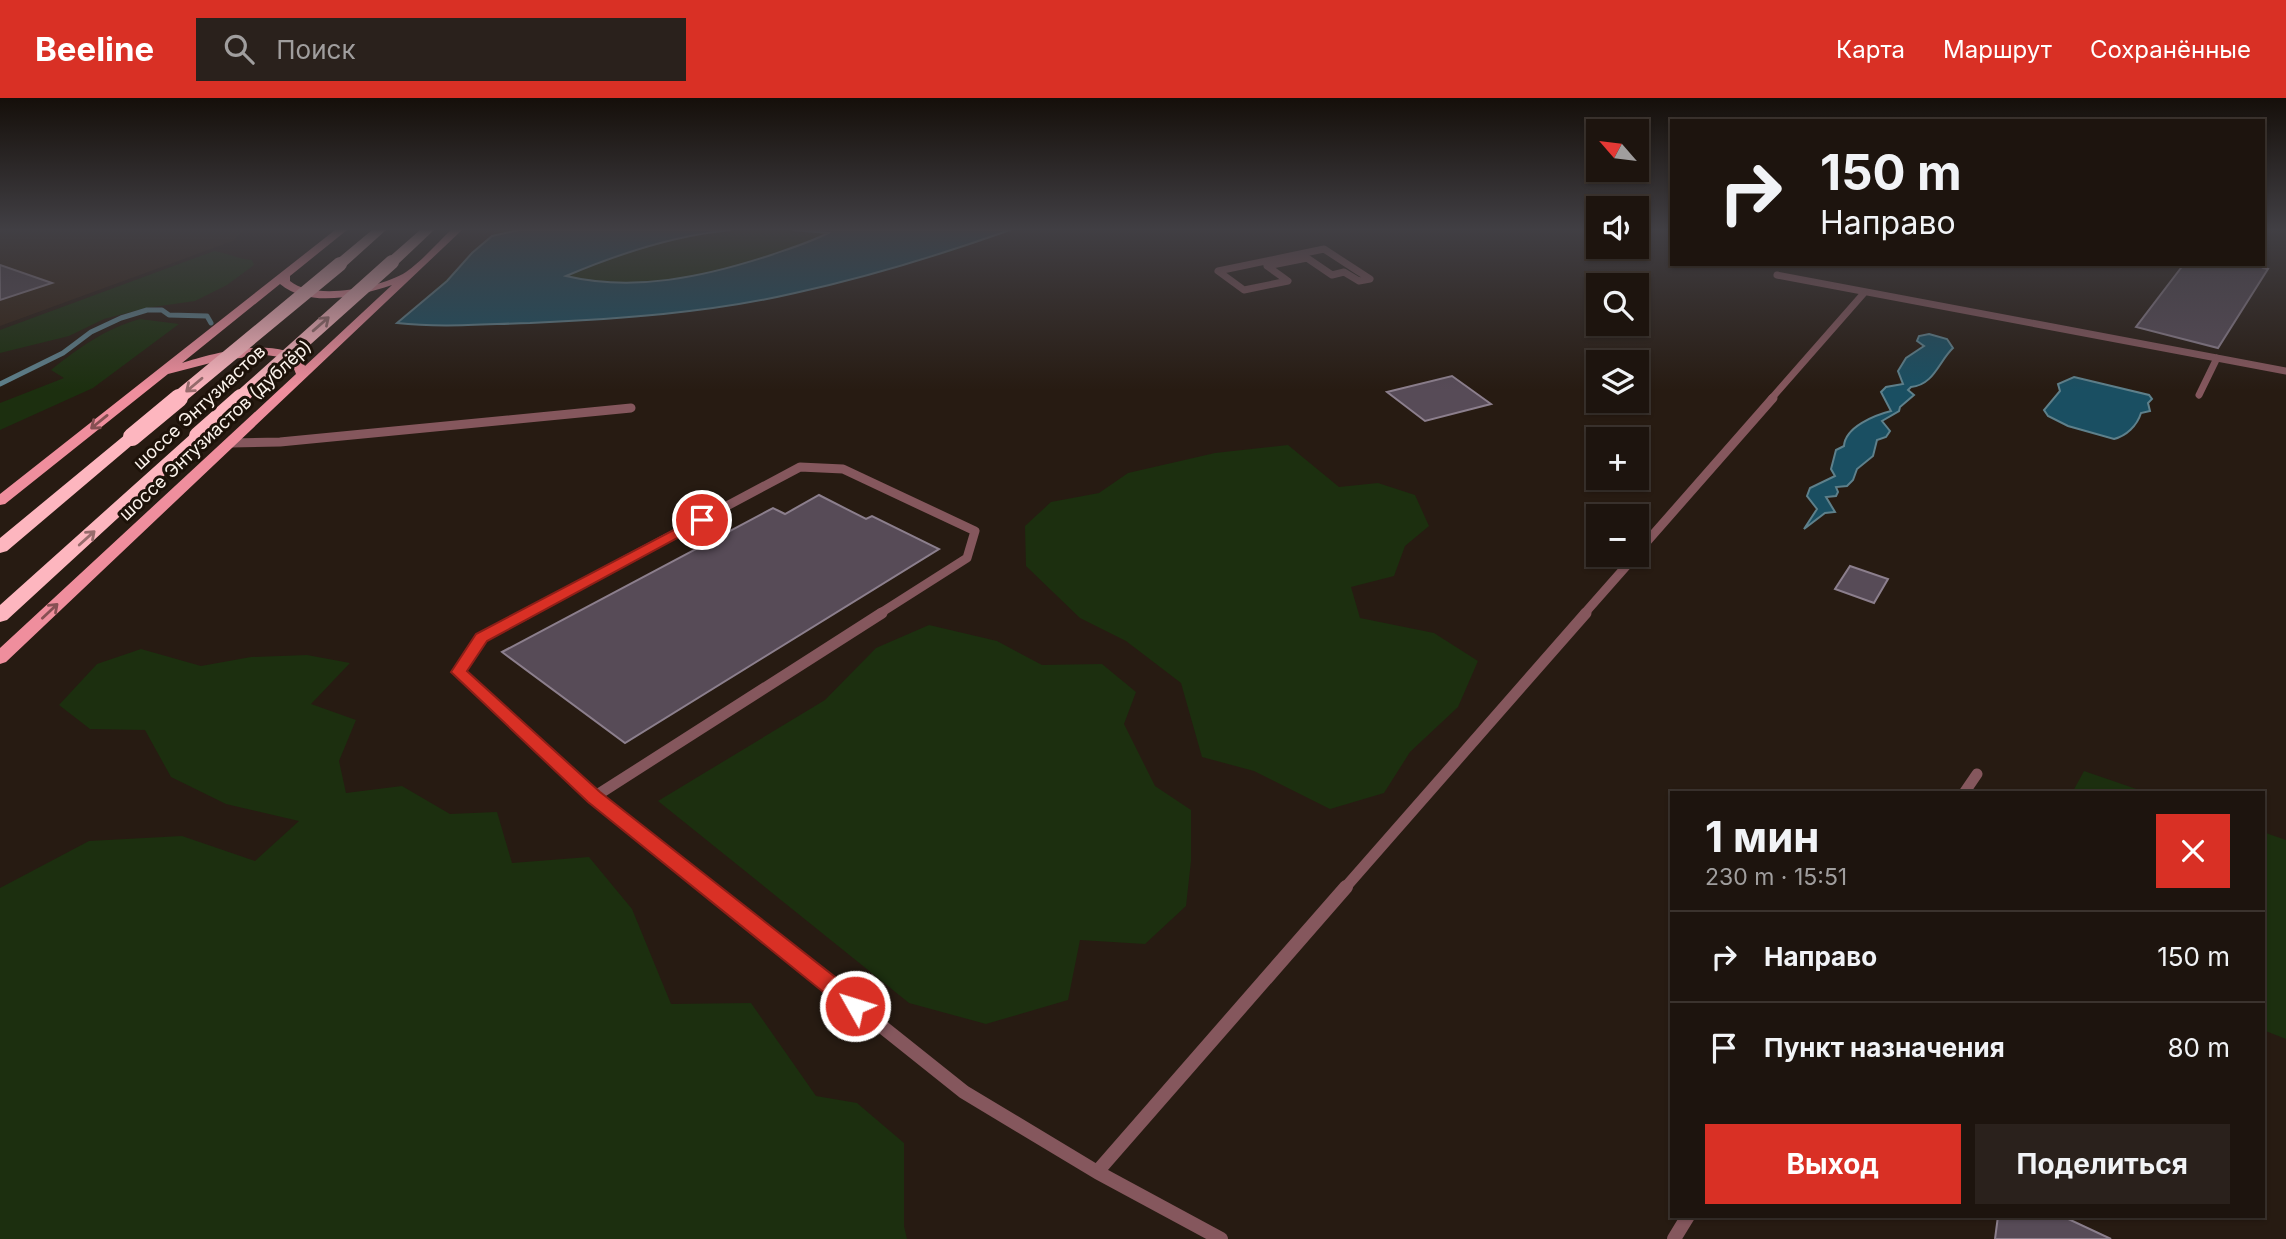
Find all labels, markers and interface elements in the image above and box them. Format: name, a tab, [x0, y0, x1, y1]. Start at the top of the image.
search box	[196, 18, 686, 81]
text: Beeline	[35, 29, 154, 69]
icon: search	[220, 30, 258, 68]
text: Поиск	[276, 34, 355, 65]
text: Карта	[1836, 35, 1905, 64]
text: Маршрут	[1943, 35, 2052, 64]
text: Сохранённые	[2090, 35, 2251, 64]
north arrow	[1586, 119, 1648, 182]
map controls	[1586, 119, 1649, 567]
text: 150 m	[1820, 143, 1962, 202]
icon: right	[1705, 147, 1796, 238]
button: sound	[1586, 196, 1649, 259]
text: Направо	[1820, 203, 1956, 242]
button: search	[1586, 273, 1649, 336]
one-way arrow	[312, 316, 329, 333]
street label: шоссе Энтузиастов (дублёр)	[115, 335, 315, 525]
street label: шоссе Энтузиастов	[129, 340, 269, 474]
button: layers	[1586, 350, 1649, 413]
one-way arrow	[185, 378, 203, 393]
one-way arrow	[90, 415, 108, 430]
button: +	[1586, 427, 1649, 490]
pin	[672, 490, 732, 550]
icon: arrive	[683, 501, 721, 539]
button: −	[1586, 504, 1649, 567]
one-way arrow	[78, 530, 96, 546]
one-way arrow	[41, 603, 58, 620]
text: 1 мин	[1705, 811, 1819, 862]
button: close	[2156, 814, 2230, 888]
text: 230 m · 15:51	[1705, 863, 1847, 891]
icon: right	[1705, 938, 1743, 976]
text: Направо	[1764, 941, 1877, 972]
text: 150 m	[2157, 941, 2230, 972]
position arrow	[818, 969, 892, 1043]
icon: arrive	[1705, 1029, 1743, 1067]
text: Пункт назначения	[1764, 1032, 2005, 1063]
text: 80 m	[2167, 1032, 2230, 1063]
button: Выход	[1705, 1124, 1961, 1204]
button: Поделиться	[1975, 1124, 2230, 1204]

